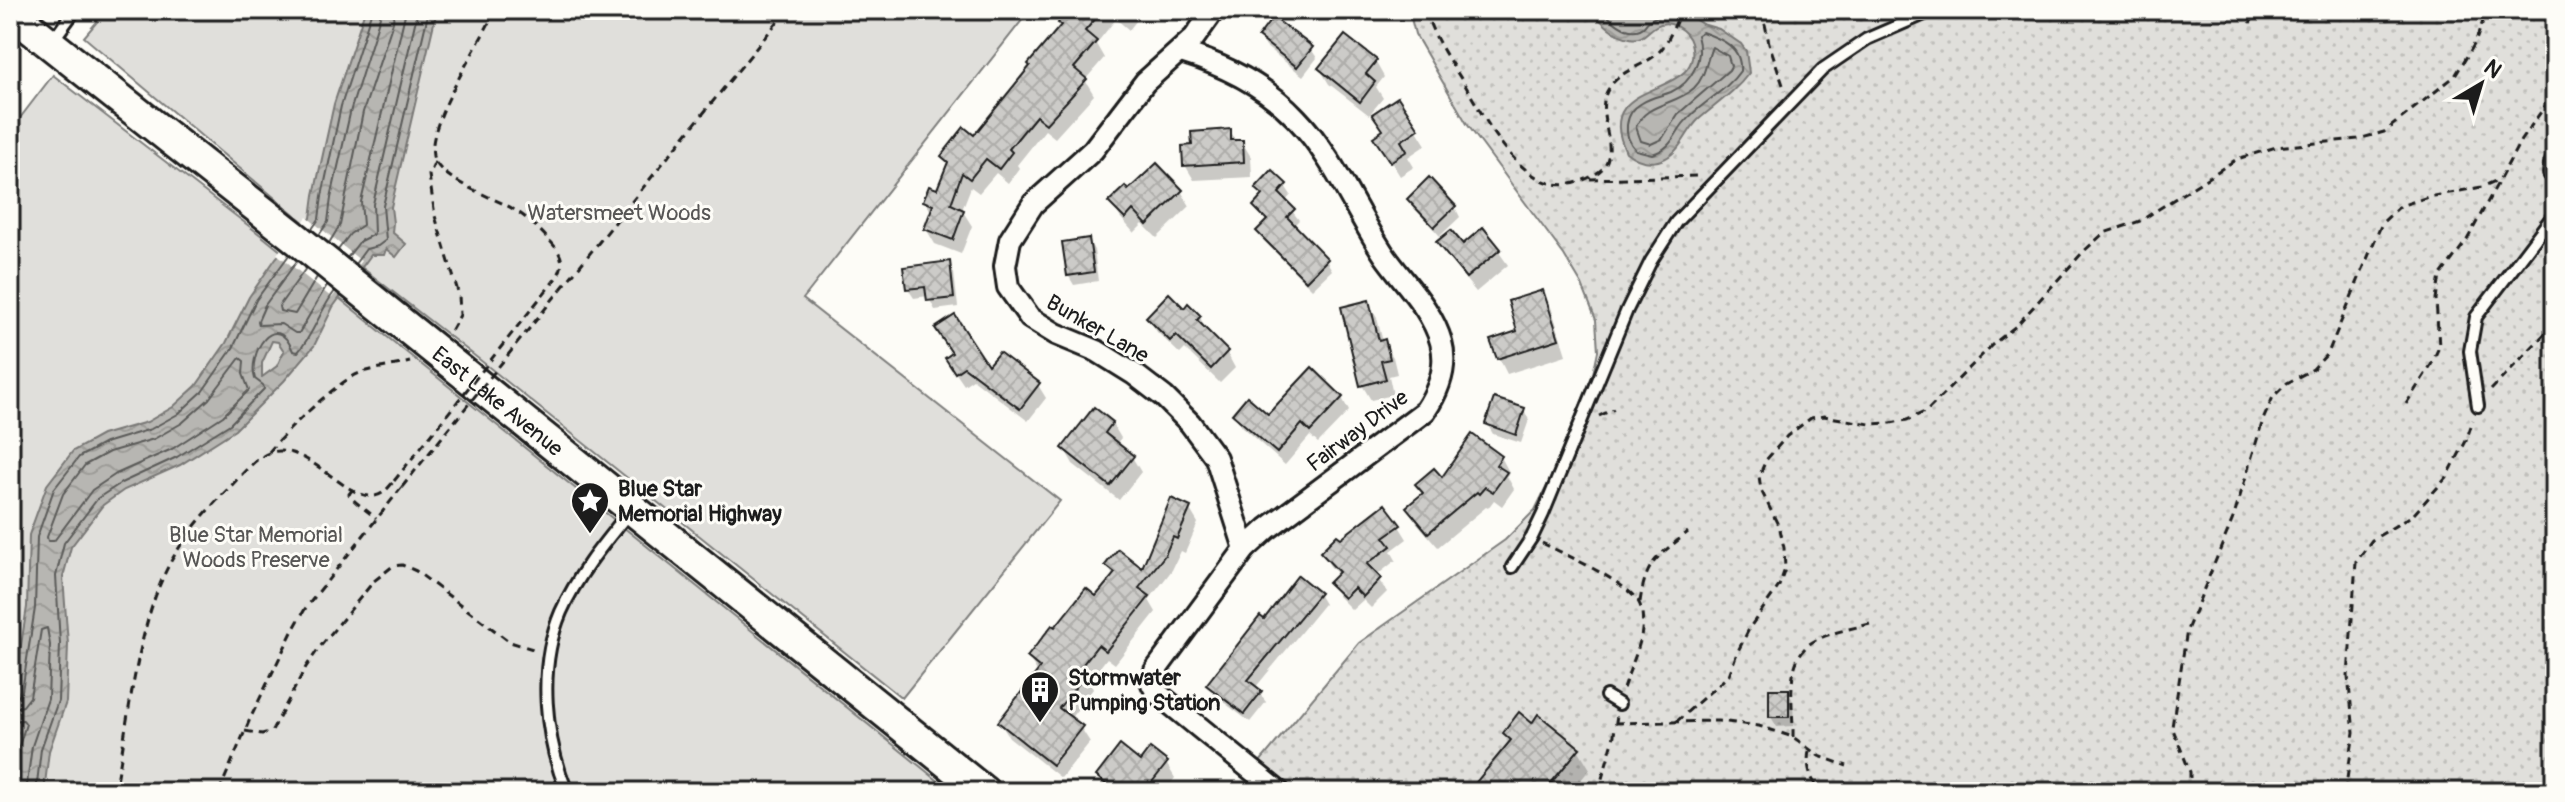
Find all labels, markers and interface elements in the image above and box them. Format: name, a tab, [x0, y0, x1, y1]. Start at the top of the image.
north arrow	[2441, 44, 2521, 124]
text: N	[2478, 53, 2507, 85]
park label: Watersmeet Woods	[527, 199, 711, 227]
street label: Bunker Lane	[1041, 288, 1154, 370]
street label: East Lake Avenue	[426, 340, 569, 463]
street label: Fairway Drive	[1301, 383, 1414, 478]
place label: Blue Star Memorial Highway	[618, 475, 782, 528]
place icon: Blue Star Memorial Highway	[569, 480, 611, 535]
park label: Blue Star Memorial Woods Preserve	[169, 521, 343, 574]
place label: Stormwater Pumping Station	[1068, 664, 1221, 717]
building icon: Stormwater Pumping Station	[1019, 669, 1061, 724]

